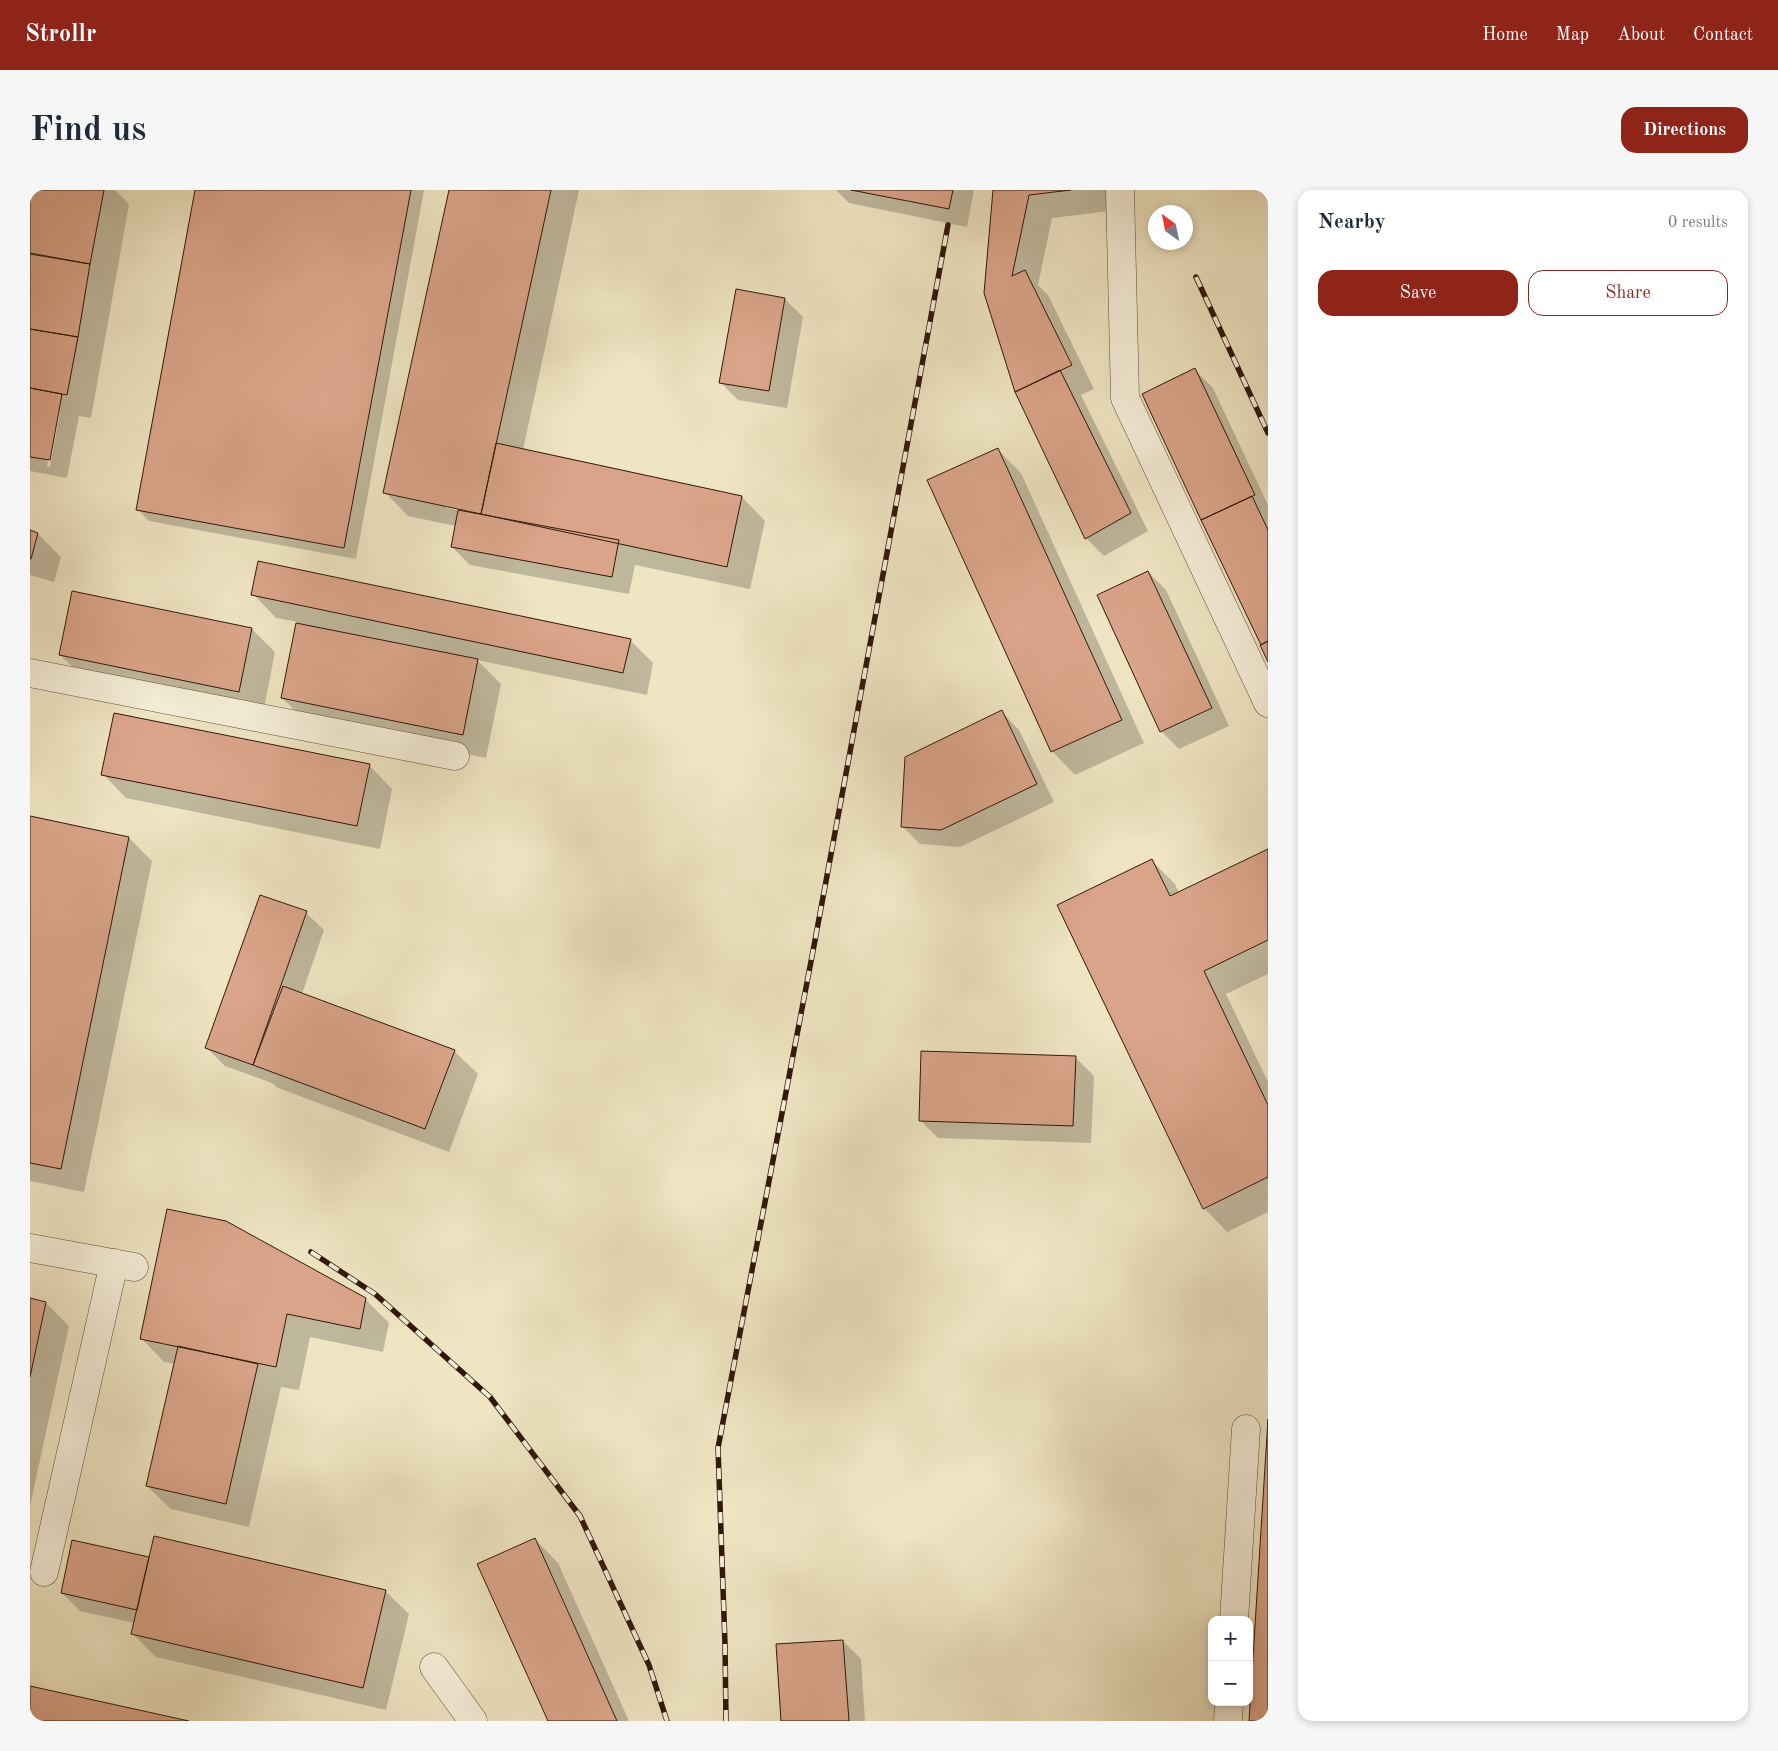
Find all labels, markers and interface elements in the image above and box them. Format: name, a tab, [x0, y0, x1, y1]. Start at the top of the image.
text: Strollr	[25, 23, 96, 47]
text: Home	[1482, 26, 1528, 44]
text: Map	[1556, 26, 1589, 44]
text: About	[1617, 26, 1665, 44]
text: Contact	[1693, 26, 1753, 44]
button: Directions	[1621, 107, 1748, 153]
text: Find us	[30, 113, 146, 148]
north arrow	[1148, 205, 1193, 250]
text: Nearby	[1318, 212, 1386, 233]
text: 0 results	[1668, 215, 1728, 231]
button: Save	[1318, 270, 1518, 316]
button: Share	[1528, 270, 1728, 316]
map controls	[1208, 1616, 1253, 1706]
button: +	[1208, 1616, 1253, 1661]
button: −	[1208, 1661, 1253, 1706]

